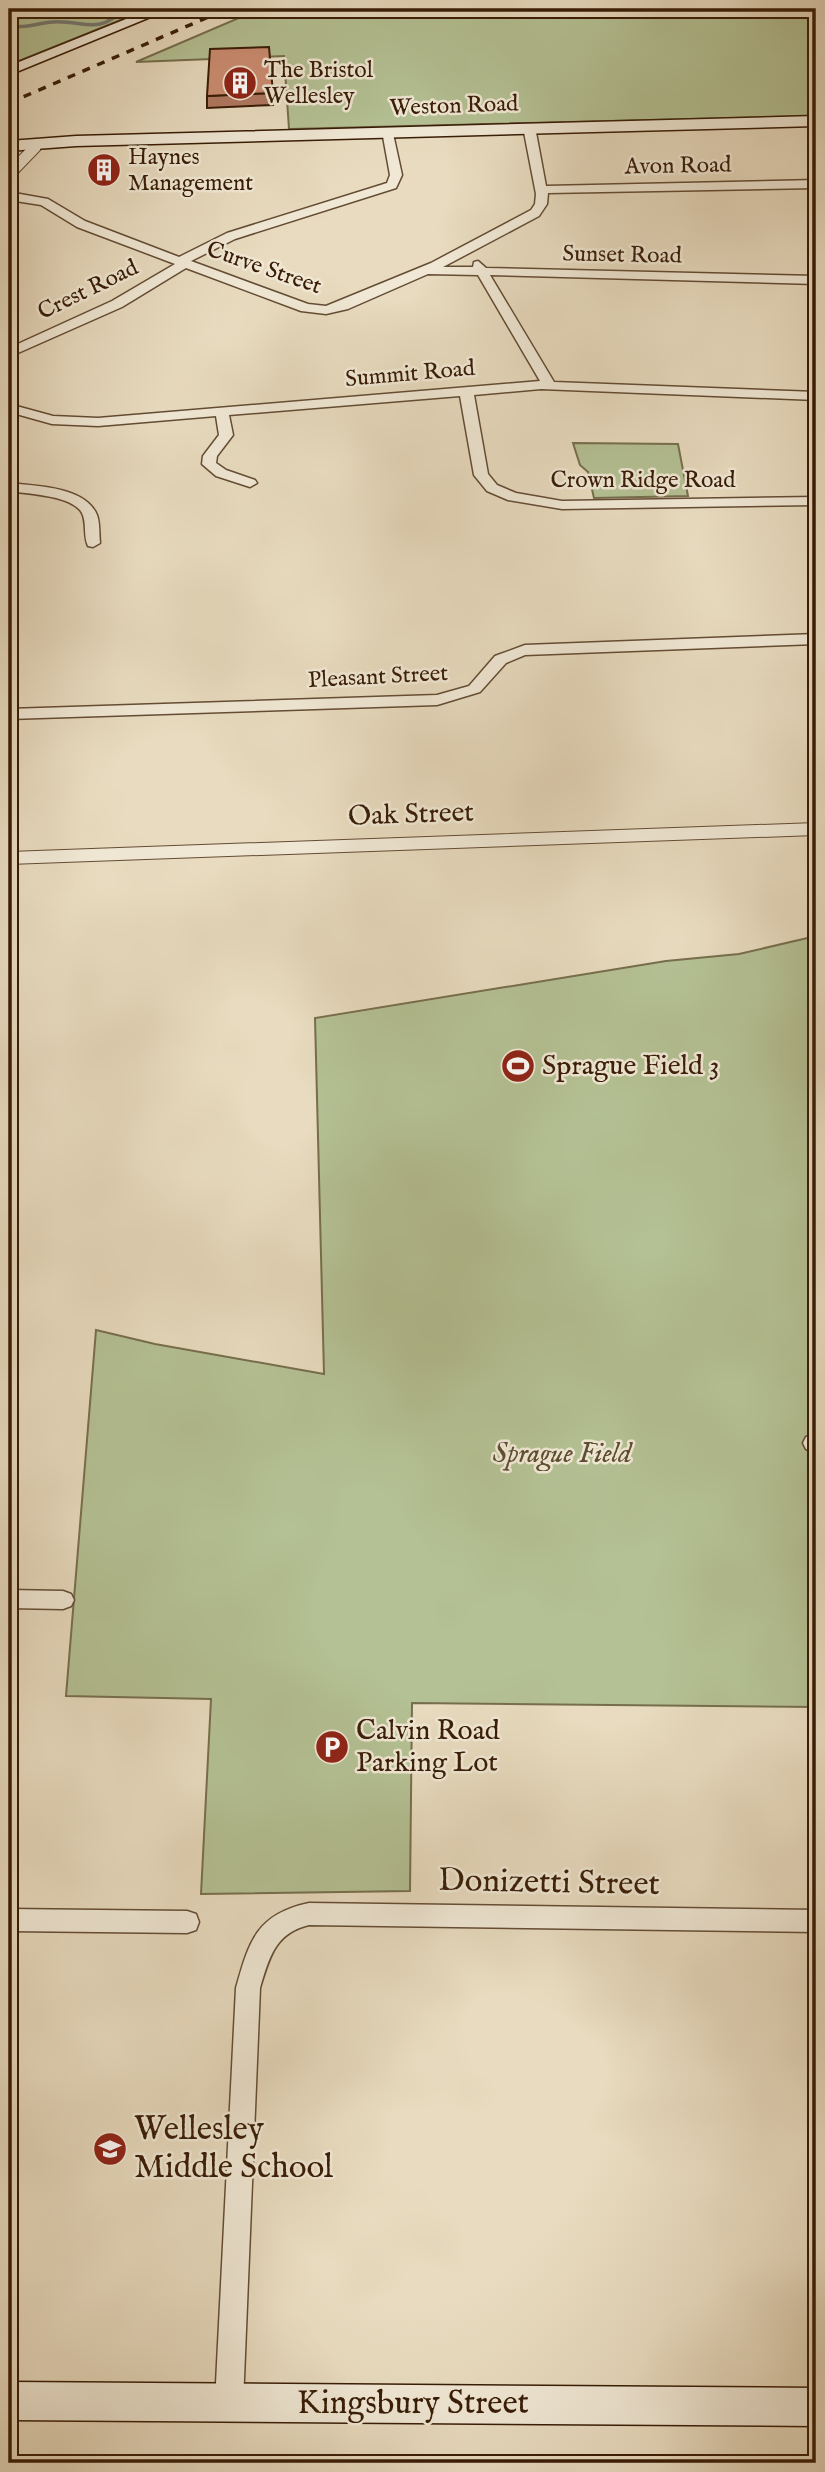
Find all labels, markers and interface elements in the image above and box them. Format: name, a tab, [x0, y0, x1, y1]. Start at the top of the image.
place label: The Bristol Wellesley	[264, 56, 374, 111]
building icon: The Bristol Wellesley	[221, 64, 259, 102]
street label: Weston Road	[389, 89, 520, 123]
place label: Haynes Management	[128, 143, 253, 198]
building icon: Haynes Management	[85, 151, 123, 189]
street label: Avon Road	[623, 151, 732, 181]
street label: Curve Street	[203, 235, 325, 301]
street label: Sunset Road	[562, 239, 683, 271]
street label: Crest Road	[33, 253, 144, 327]
street label: Summit Road	[344, 354, 477, 394]
street label: Crown Ridge Road	[550, 466, 736, 495]
street label: Pleasant Street	[307, 659, 449, 695]
street label: Oak Street	[347, 795, 475, 835]
sports icon: Sprague Field 3	[499, 1047, 537, 1085]
place label: Sprague Field 3	[542, 1049, 720, 1084]
park label: Sprague Field	[493, 1437, 633, 1472]
place label: Calvin Road Parking Lot	[356, 1714, 500, 1781]
parking icon: Calvin Road Parking Lot	[313, 1728, 351, 1766]
street label: Donizetti Street	[438, 1860, 660, 1906]
place label: Wellesley Middle School	[134, 2109, 333, 2189]
school or university icon: Wellesley Middle School	[91, 2130, 129, 2168]
street label: Kingsbury Street	[297, 2383, 529, 2425]

